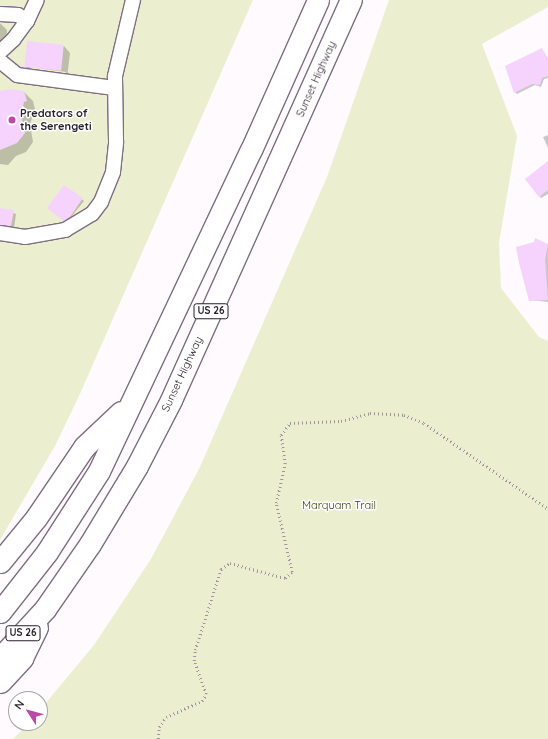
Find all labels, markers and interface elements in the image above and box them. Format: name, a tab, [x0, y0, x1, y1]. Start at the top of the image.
street label: Sunset Highway	[293, 39, 339, 119]
place label: Predators of the Serengeti	[20, 107, 92, 133]
marker: Predators of the Serengeti	[7, 115, 17, 125]
road number: US 26	[193, 303, 229, 319]
street label: Sunset Highway	[159, 334, 205, 414]
park label: Marquam Trail	[302, 498, 376, 512]
road number: US 26	[5, 625, 41, 641]
north arrow	[8, 691, 48, 731]
text: N	[11, 697, 27, 712]

